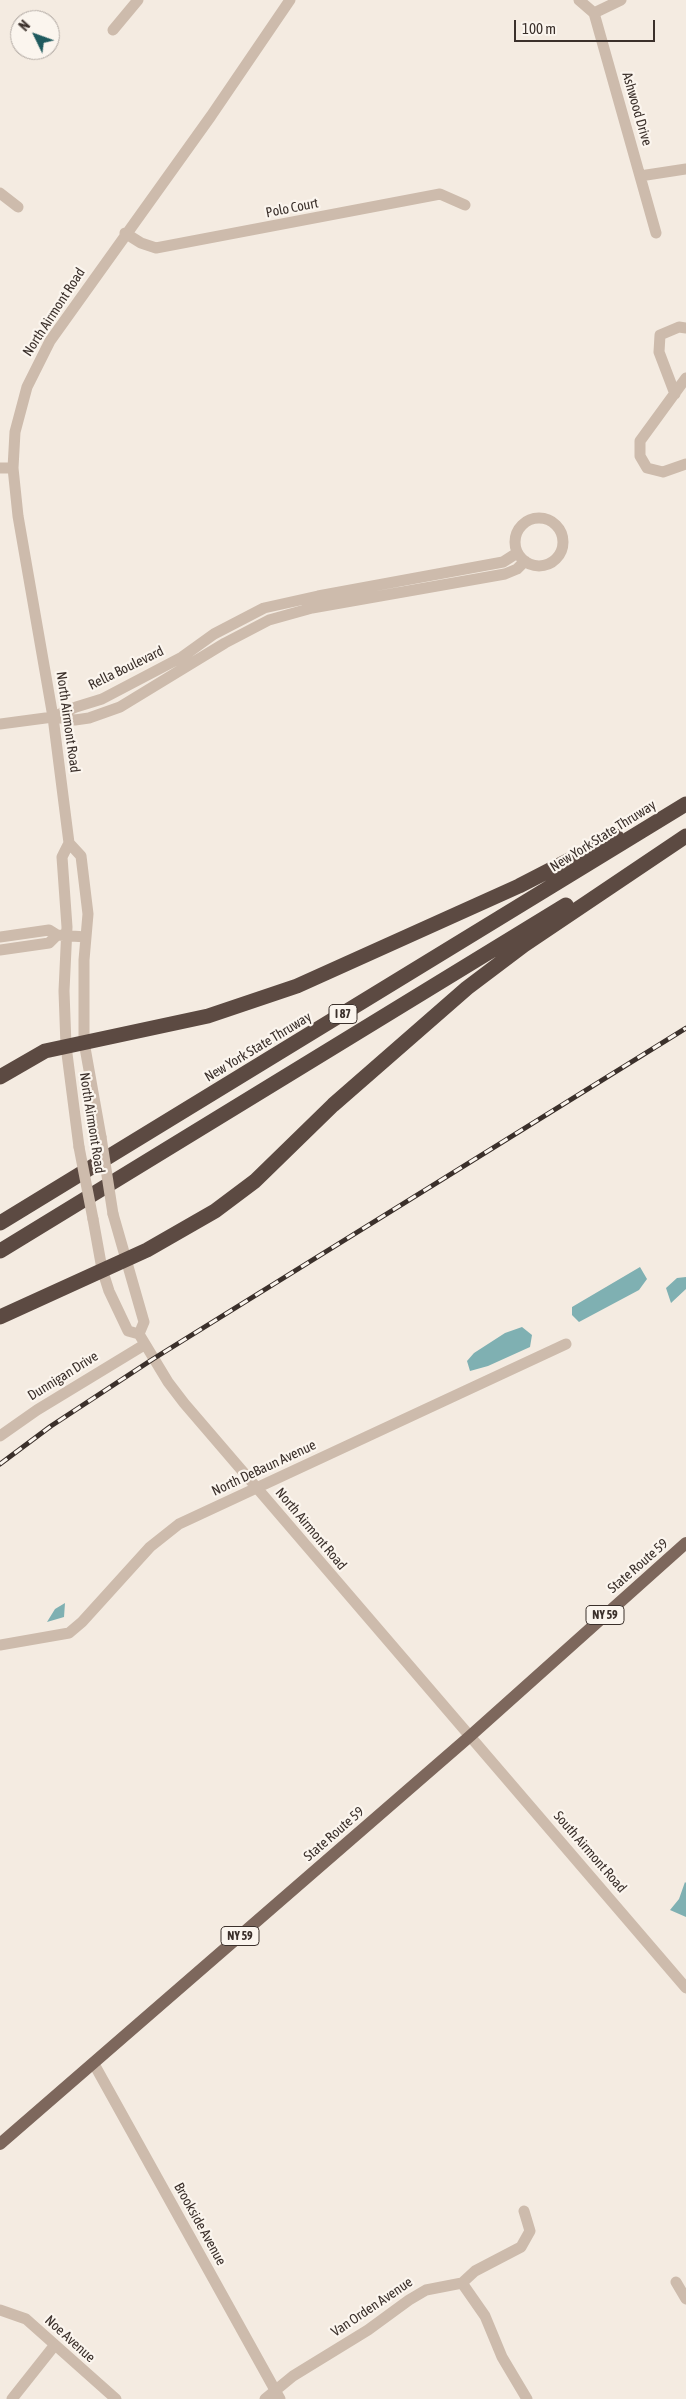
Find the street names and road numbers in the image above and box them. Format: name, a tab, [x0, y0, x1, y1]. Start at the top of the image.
street label: Ashwood Drive	[618, 70, 656, 148]
street label: Polo Court	[264, 195, 320, 221]
street label: North Airmont Road	[19, 265, 89, 359]
street label: Rella Boulevard	[86, 643, 166, 693]
street label: North Airmont Road	[53, 670, 83, 774]
street label: New York State Thruway	[547, 797, 659, 875]
road number: I 87	[329, 1004, 357, 1024]
street label: New York State Thruway	[202, 1008, 314, 1086]
street label: North Airmont Road	[76, 1071, 108, 1175]
street label: Dunnigan Drive	[25, 1348, 101, 1404]
street label: North DeBaun Avenue	[209, 1436, 319, 1500]
street label: North Airmont Road	[272, 1485, 350, 1573]
street label: State Route 59	[604, 1535, 672, 1597]
road number: NY 59	[586, 1606, 624, 1624]
street label: State Route 59	[300, 1803, 368, 1865]
street label: South Airmont Road	[550, 1808, 630, 1896]
road number: NY 59	[221, 1926, 259, 1945]
street label: Brookside Avenue	[170, 2180, 230, 2268]
street label: Van Orden Avenue	[328, 2274, 416, 2340]
street label: Noe Avenue	[41, 2312, 99, 2366]

